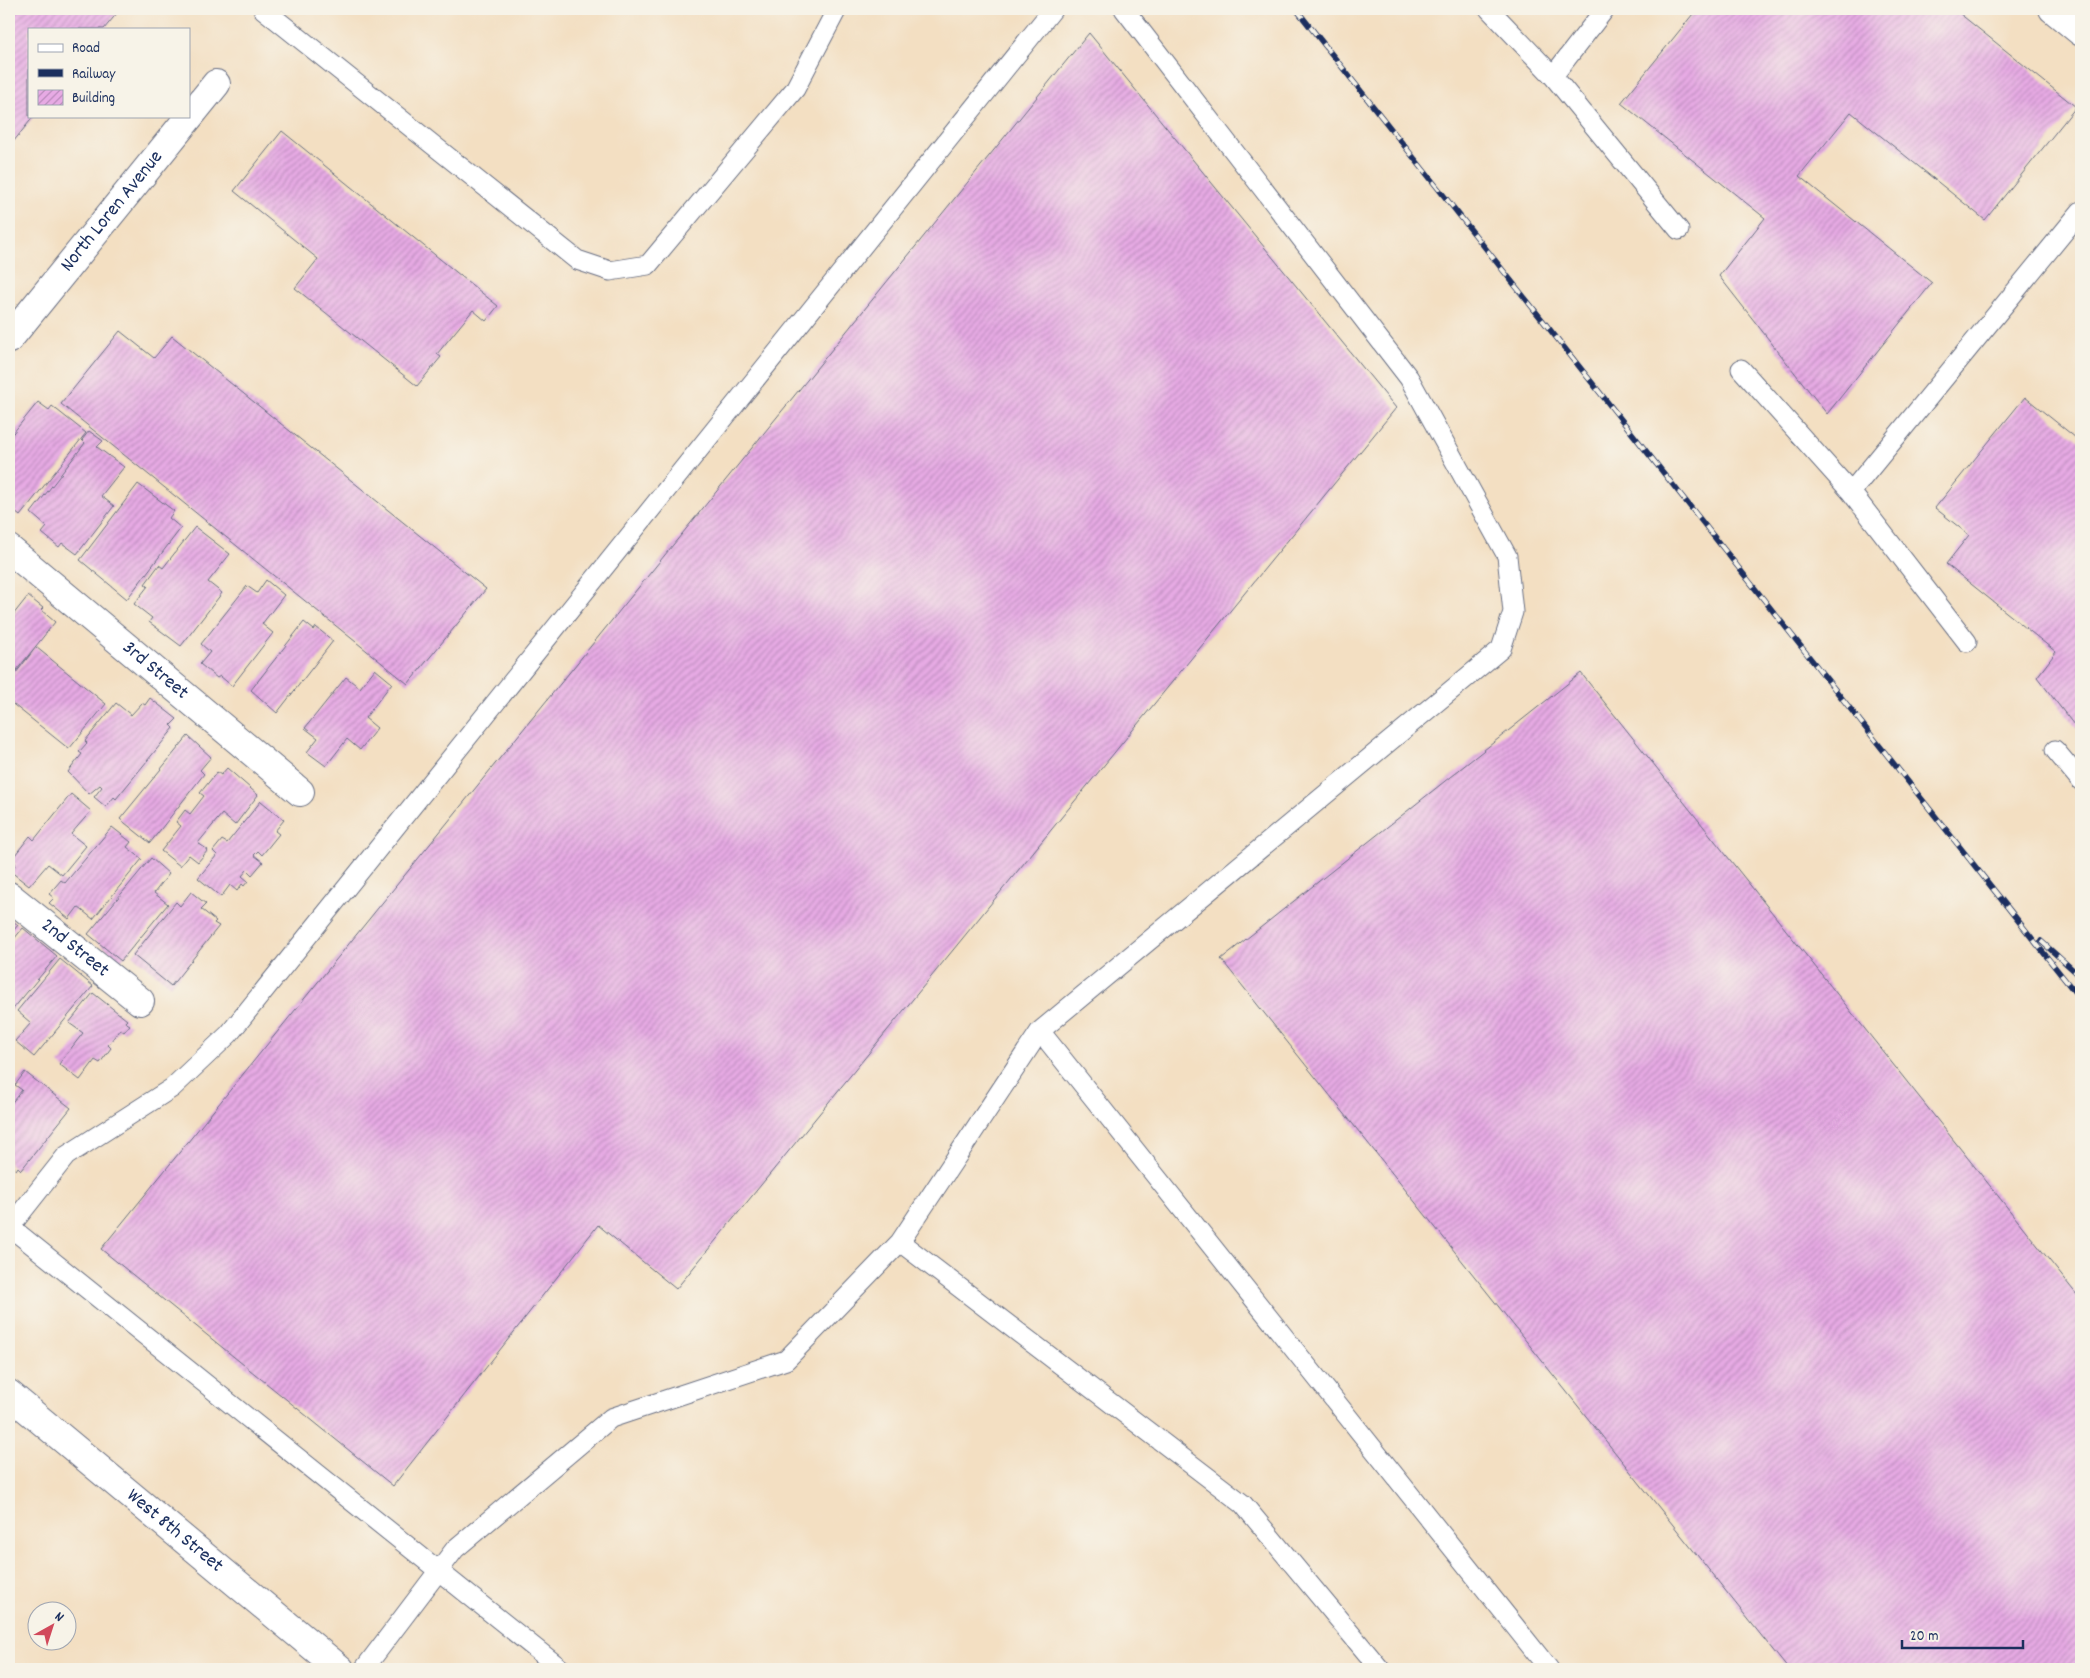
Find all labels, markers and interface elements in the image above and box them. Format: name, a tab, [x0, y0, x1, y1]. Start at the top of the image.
legend	[28, 28, 190, 118]
text: Road	[72, 38, 100, 60]
text: Railway	[72, 64, 116, 86]
text: Building	[72, 88, 115, 110]
street label: North Loren Avenue	[54, 145, 170, 278]
street label: 3rd Street	[116, 635, 194, 707]
street label: 2nd Street	[34, 912, 115, 985]
street label: West 8th Street	[120, 1483, 229, 1580]
north arrow	[28, 1600, 78, 1650]
text: N	[50, 1608, 68, 1627]
scale bar	[1902, 1618, 2024, 1650]
text: 20 m	[1910, 1626, 1938, 1648]

